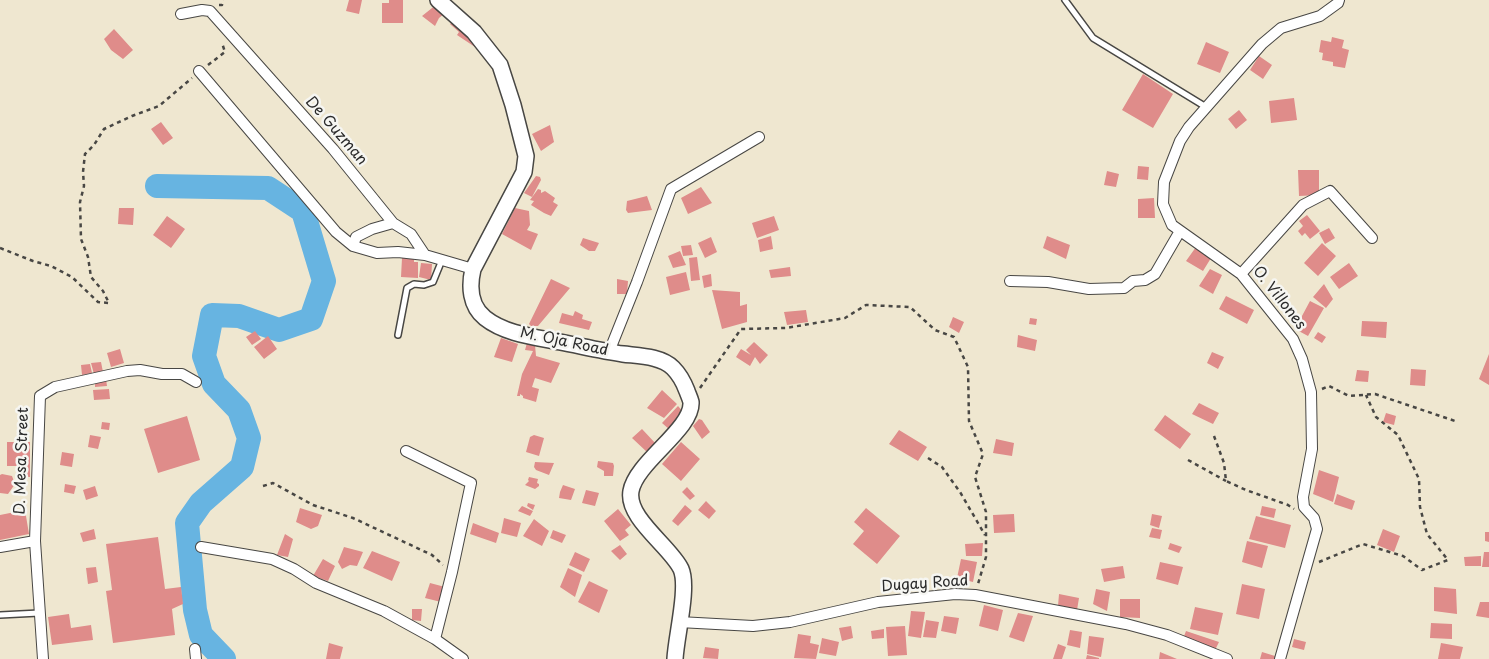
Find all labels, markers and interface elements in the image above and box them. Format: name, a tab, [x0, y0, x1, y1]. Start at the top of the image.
street label: De Guzman	[301, 93, 371, 169]
street label: O. Villones	[1249, 263, 1309, 333]
street label: M. Oja Road	[518, 324, 610, 360]
street label: D. Mesa Street	[11, 407, 33, 515]
street label: Dugay Road	[881, 572, 969, 596]

